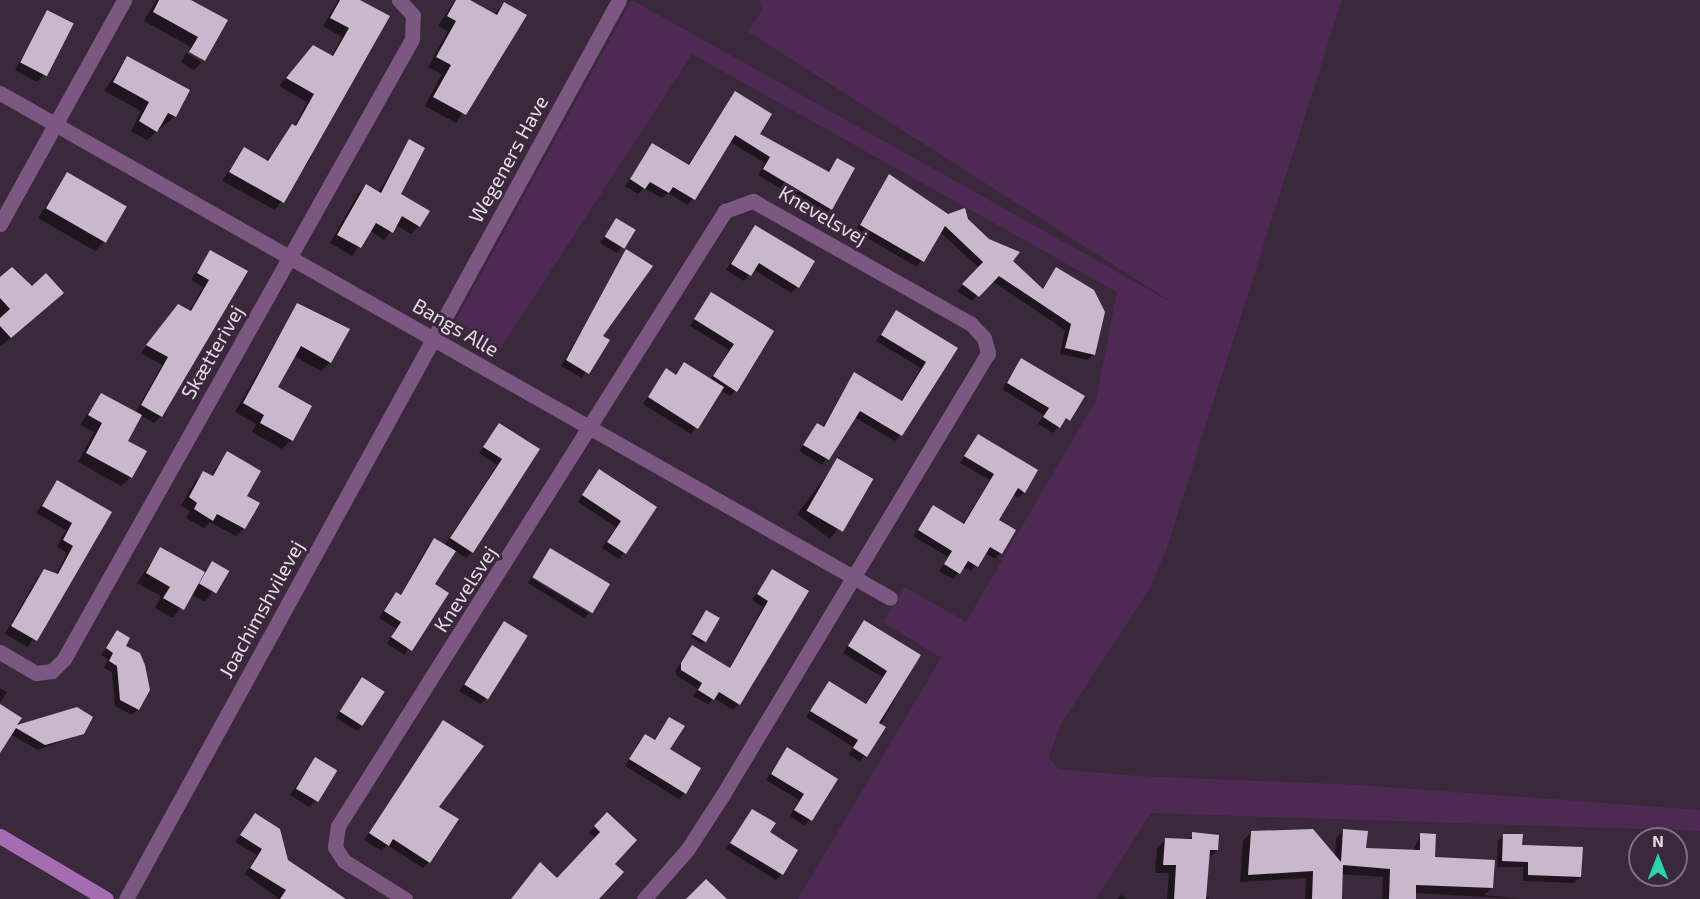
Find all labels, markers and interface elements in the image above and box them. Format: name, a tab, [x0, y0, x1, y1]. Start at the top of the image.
street label: Wegeners Have	[463, 91, 553, 227]
street label: Knevelsvej	[775, 180, 871, 250]
street label: Bangs Alle	[409, 293, 503, 361]
street label: Skætterivej	[176, 301, 248, 403]
street label: Joachimshvilevej	[213, 536, 309, 682]
street label: Knevelsvej	[428, 542, 502, 636]
north arrow	[1628, 827, 1688, 887]
text: N	[1652, 831, 1664, 850]

